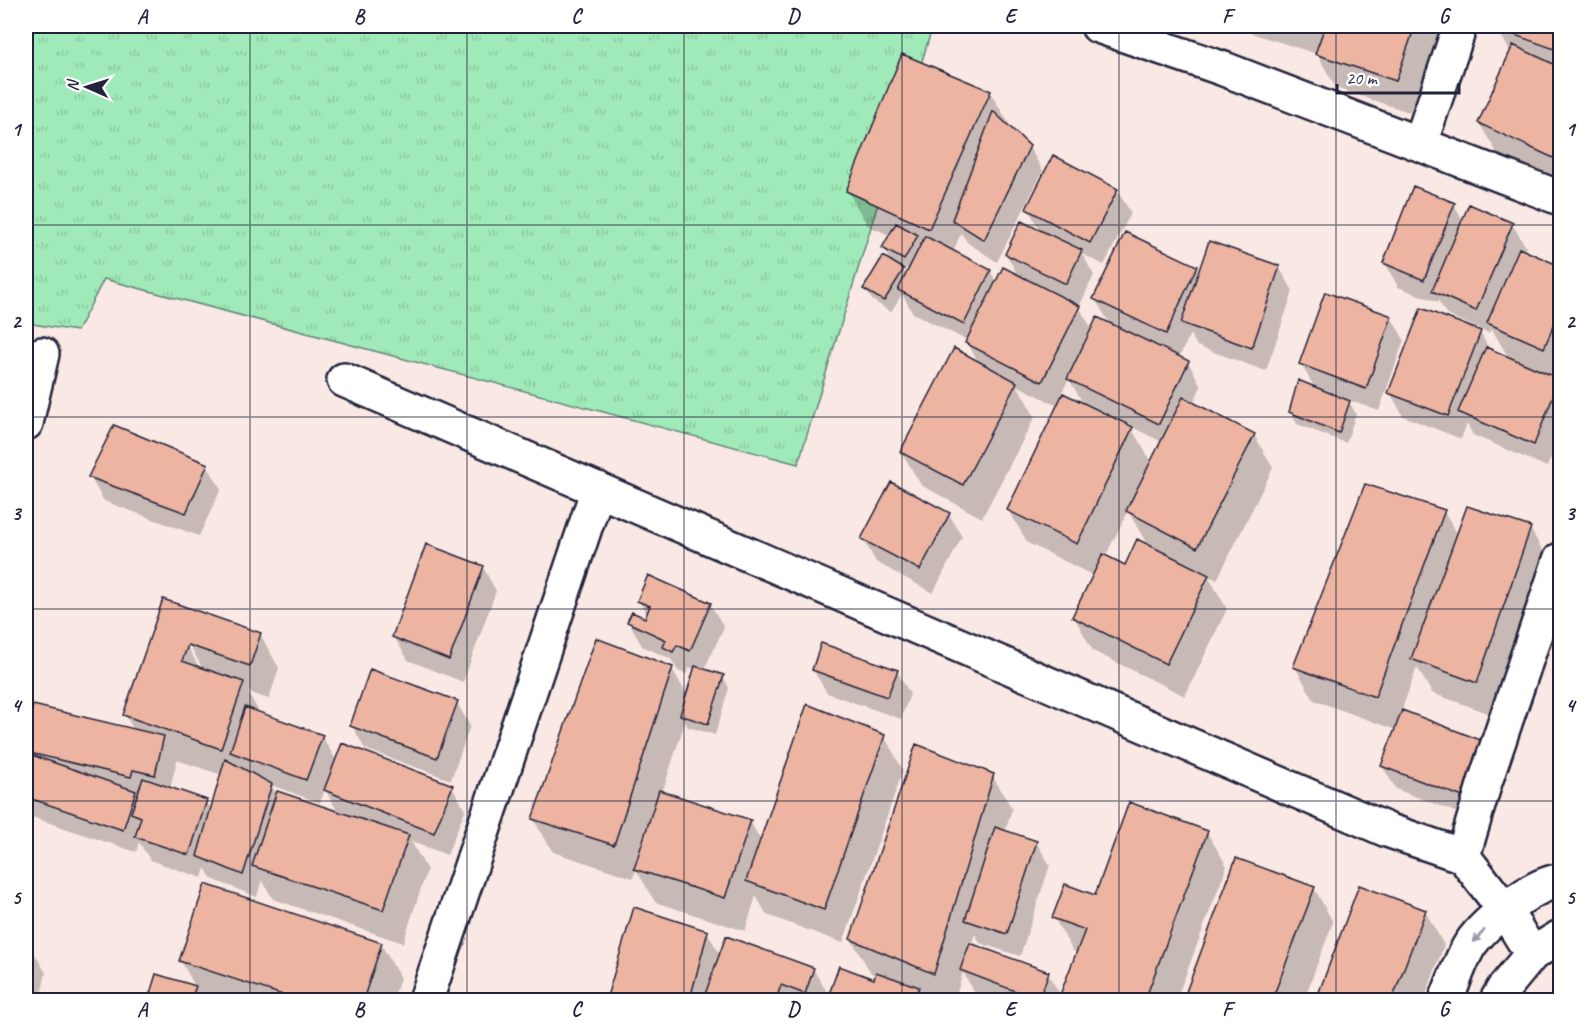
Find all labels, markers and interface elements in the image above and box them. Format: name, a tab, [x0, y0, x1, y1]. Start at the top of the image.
text: A	[137, 4, 149, 29]
text: B	[354, 4, 366, 29]
text: C	[571, 4, 583, 29]
text: D	[787, 4, 801, 29]
text: E	[1005, 4, 1019, 29]
text: F	[1222, 4, 1236, 29]
text: G	[1439, 4, 1452, 29]
north arrow	[57, 57, 117, 117]
scale bar	[1337, 57, 1458, 95]
text: 20 m	[1346, 67, 1379, 89]
text: N	[63, 78, 83, 92]
text: 1	[12, 117, 23, 142]
text: 1	[1566, 117, 1577, 142]
text: 2	[12, 309, 23, 334]
text: 2	[1566, 309, 1577, 334]
text: 3	[12, 501, 23, 526]
text: 3	[1566, 501, 1577, 526]
text: 4	[12, 693, 24, 718]
text: 4	[1566, 693, 1578, 718]
text: 5	[12, 885, 23, 910]
text: 5	[1566, 885, 1577, 910]
one-way arrow	[1472, 928, 1486, 943]
text: A	[137, 997, 149, 1022]
text: B	[354, 997, 366, 1022]
text: C	[571, 997, 583, 1022]
text: D	[787, 997, 801, 1022]
text: E	[1005, 997, 1019, 1022]
text: F	[1222, 997, 1236, 1022]
text: G	[1439, 997, 1452, 1022]

